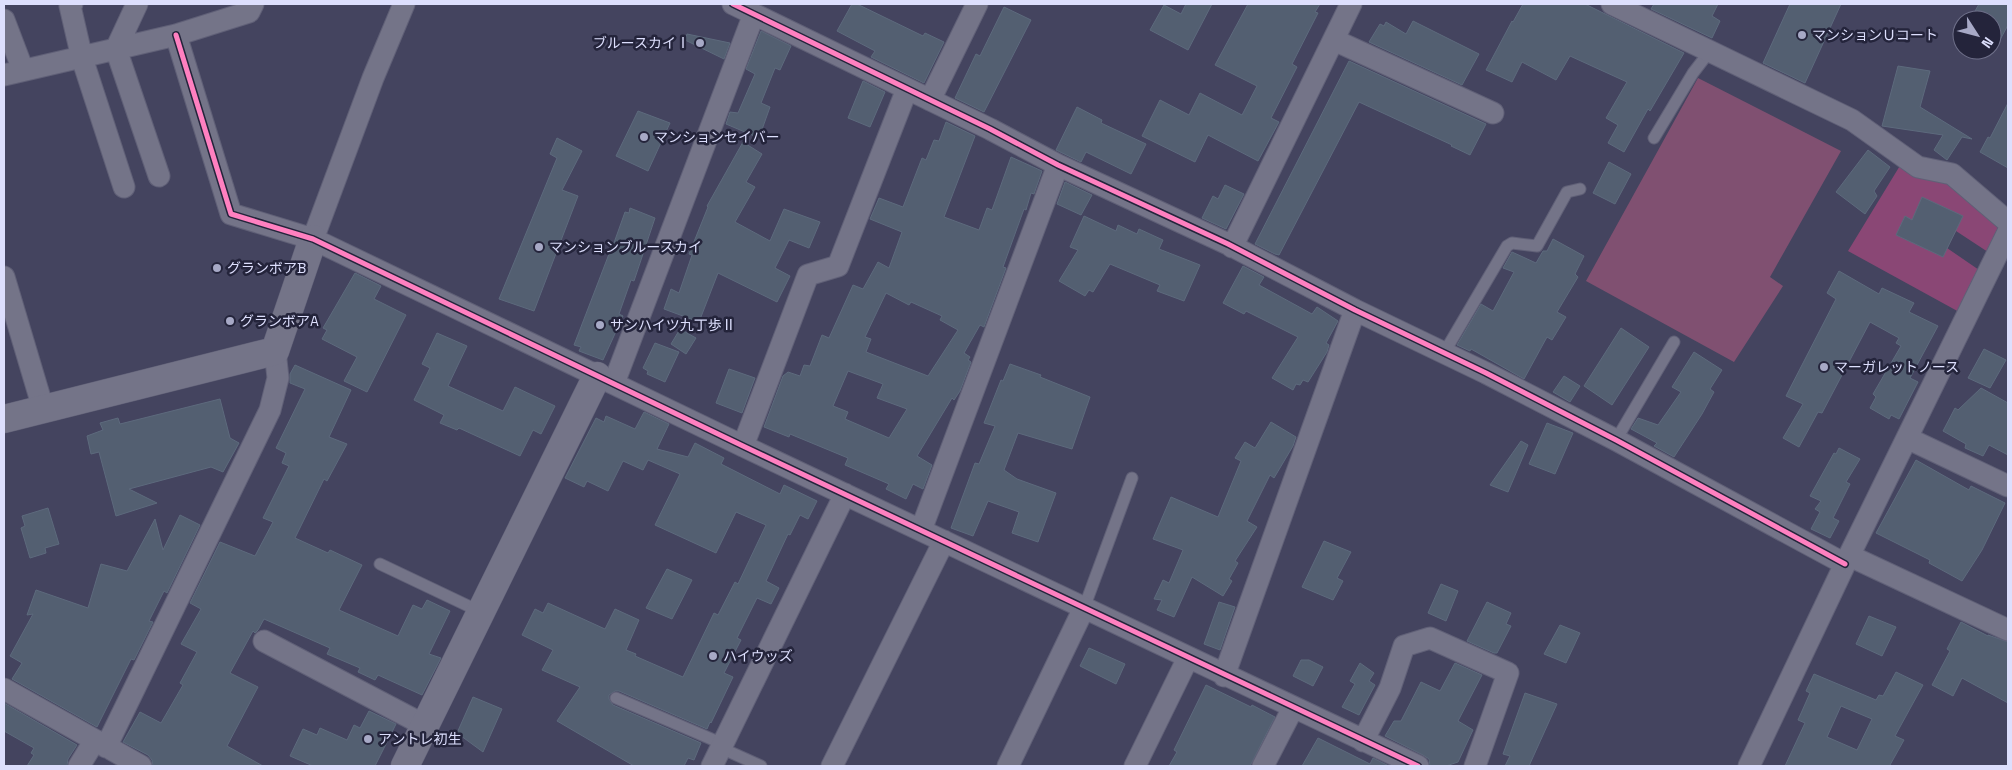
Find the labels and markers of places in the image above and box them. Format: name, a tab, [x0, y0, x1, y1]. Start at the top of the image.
place label: マンションＵコート	[1812, 26, 1938, 44]
marker: マンションＵコート	[1796, 29, 1808, 41]
place label: ブルースカイⅠ	[593, 34, 690, 52]
marker: ブルースカイⅠ	[694, 37, 706, 49]
place label: マンションセイバー	[654, 128, 780, 146]
marker: マンションセイバー	[638, 131, 650, 143]
place label: マンションブルースカイ	[549, 238, 702, 256]
marker: マンションブルースカイ	[533, 241, 545, 253]
place label: グランボアB	[227, 259, 306, 277]
marker: グランボアB	[211, 262, 223, 274]
place label: グランボアA	[240, 312, 319, 330]
marker: グランボアA	[224, 315, 236, 327]
place label: サンハイツ九丁歩Ⅱ	[610, 316, 736, 334]
marker: サンハイツ九丁歩Ⅱ	[594, 319, 606, 331]
place label: マーガレットノース	[1834, 358, 1959, 376]
marker: マーガレットノース	[1818, 361, 1830, 373]
place label: ハイウッズ	[723, 647, 793, 665]
marker: ハイウッズ	[707, 650, 719, 662]
place label: アントレ初生	[378, 730, 461, 748]
marker: アントレ初生	[362, 733, 374, 745]

